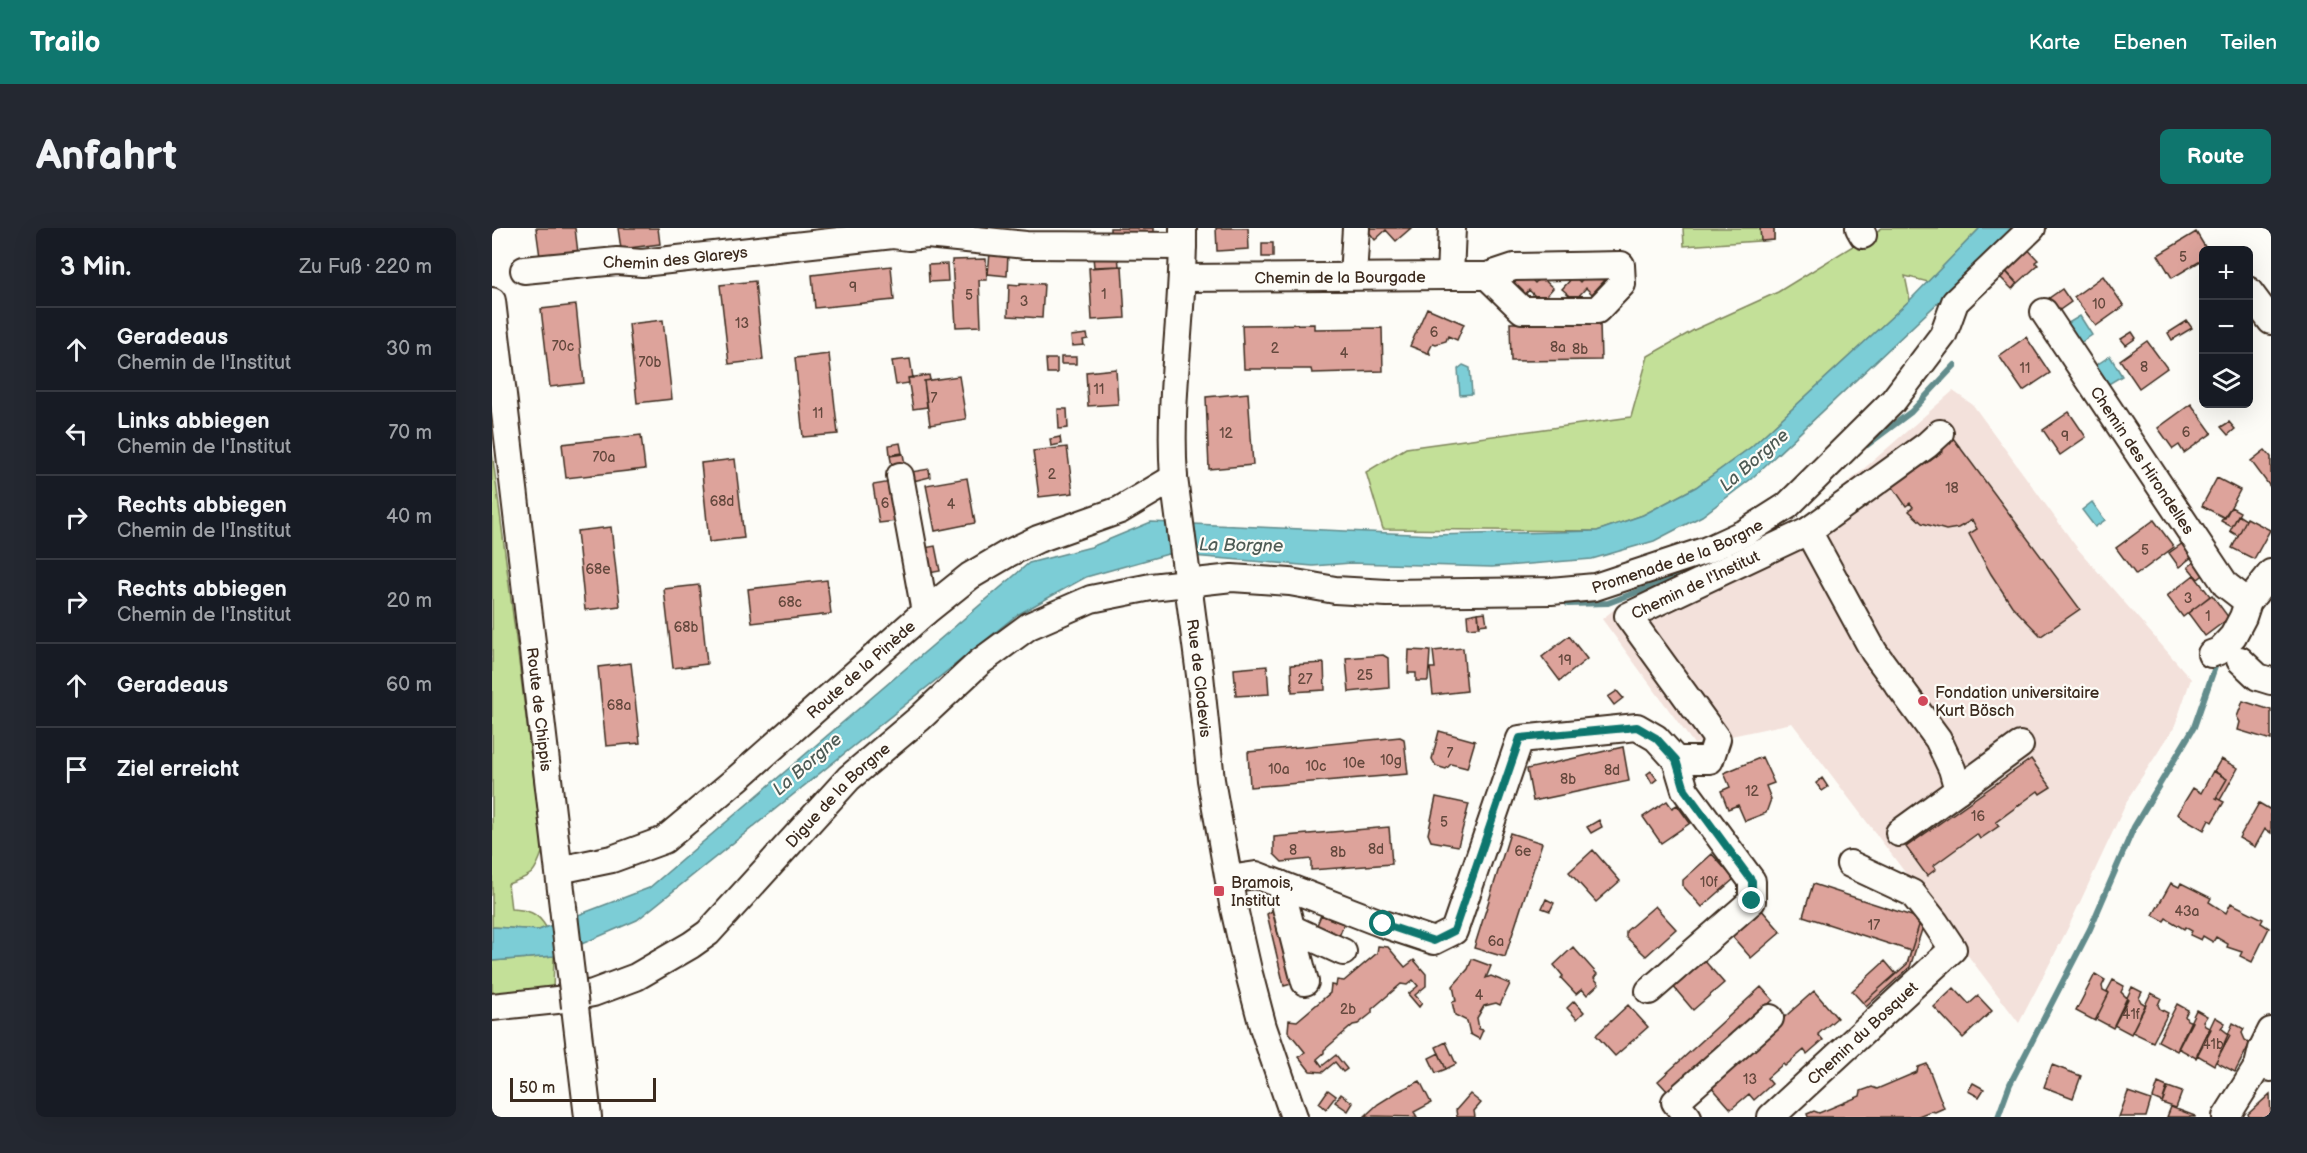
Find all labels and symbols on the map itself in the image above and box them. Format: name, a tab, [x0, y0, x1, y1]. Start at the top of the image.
street label: Chemin des Glareys	[602, 243, 749, 274]
house number: 5	[2179, 249, 2187, 266]
street label: Chemin de la Bourgade	[1254, 268, 1426, 288]
house number: 9	[849, 279, 857, 296]
house number: 1	[1101, 286, 1107, 303]
house number: 5	[965, 287, 973, 304]
house number: 3	[1020, 293, 1028, 310]
house number: 10	[2092, 296, 2106, 313]
house number: 13	[735, 315, 749, 332]
house number: 6	[1430, 324, 1439, 341]
house number: 70c	[552, 338, 574, 355]
house number: 8a	[1550, 339, 1566, 356]
house number: 2	[1271, 340, 1280, 357]
house number: 8b	[1572, 341, 1588, 358]
house number: 4	[1340, 345, 1349, 362]
house number: 70b	[639, 354, 662, 371]
house number: 8	[2140, 359, 2148, 376]
house number: 11	[2020, 360, 2030, 377]
house number: 11	[1094, 381, 1104, 398]
street label: Chemin des Hirondelles	[2086, 384, 2197, 538]
house number: 7	[931, 390, 938, 407]
house number: 11	[813, 405, 823, 422]
house number: 6	[2182, 424, 2191, 441]
house number: 12	[1219, 425, 1234, 442]
water label: La Borgne	[1716, 425, 1793, 496]
house number: 9	[2061, 428, 2069, 445]
house number: 70a	[592, 449, 616, 466]
house number: 2	[1048, 466, 1057, 483]
house number: 18	[1945, 480, 1959, 497]
house number: 68d	[710, 493, 734, 510]
house number: 6	[881, 495, 890, 512]
house number: 4	[947, 496, 956, 513]
street label: Promenade de la Borgne	[1590, 515, 1767, 598]
water label: La Borgne	[1199, 534, 1283, 557]
house number: 5	[2141, 542, 2149, 559]
street label: Chemin de l'Institut	[1629, 547, 1763, 624]
house number: 68e	[585, 561, 611, 578]
house number: 3	[2184, 590, 2192, 607]
house number: 68c	[778, 594, 802, 611]
house number: 1	[2205, 608, 2211, 625]
street label: Route de la Pinède	[804, 617, 920, 723]
street label: Rue de Clodevis	[1182, 618, 1214, 738]
house number: 68b	[674, 619, 698, 636]
street label: Route de Chippis	[522, 646, 555, 773]
house number: 19	[1558, 652, 1572, 669]
house number: 25	[1357, 667, 1373, 684]
house number: 27	[1297, 671, 1313, 688]
place label: Fondation universitaire Kurt Bösch	[1935, 684, 2100, 721]
marker: Fondation universitaire Kurt Bösch	[1916, 694, 1930, 708]
house number: 68a	[607, 697, 631, 714]
water label: La Borgne	[769, 729, 846, 800]
street label: Digue de la Borgne	[782, 739, 895, 852]
house number: 7	[1447, 745, 1454, 762]
house number: 10g	[1380, 752, 1402, 769]
house number: 10e	[1343, 755, 1365, 772]
house number: 10c	[1305, 758, 1327, 775]
house number: 10a	[1268, 761, 1290, 778]
house number: 8d	[1604, 762, 1620, 779]
house number: 8b	[1560, 771, 1576, 788]
house number: 12	[1745, 783, 1760, 800]
house number: 16	[1971, 808, 1985, 825]
house number: 5	[1440, 814, 1448, 831]
house number: 8d	[1368, 841, 1384, 858]
house number: 8	[1289, 842, 1297, 859]
house number: 6e	[1515, 843, 1531, 860]
house number: 8b	[1330, 844, 1346, 861]
place label: Bramois, Institut	[1231, 874, 1293, 911]
house number: 10f	[1700, 874, 1719, 891]
marker: Bramois, Institut	[1212, 884, 1226, 898]
route end	[1738, 887, 1764, 913]
house number: 43a	[2174, 903, 2200, 920]
route start	[1369, 910, 1395, 936]
house number: 17	[1868, 917, 1880, 934]
house number: 6a	[1488, 933, 1504, 950]
street label: Chemin du Bosquet	[1804, 978, 1922, 1090]
house number: 4	[1475, 987, 1484, 1004]
house number: 2b	[1340, 1001, 1356, 1018]
house number: 41f	[2122, 1006, 2141, 1023]
house number: 41b	[2202, 1036, 2224, 1053]
house number: 13	[1743, 1071, 1757, 1088]
scale bar	[510, 1075, 656, 1102]

